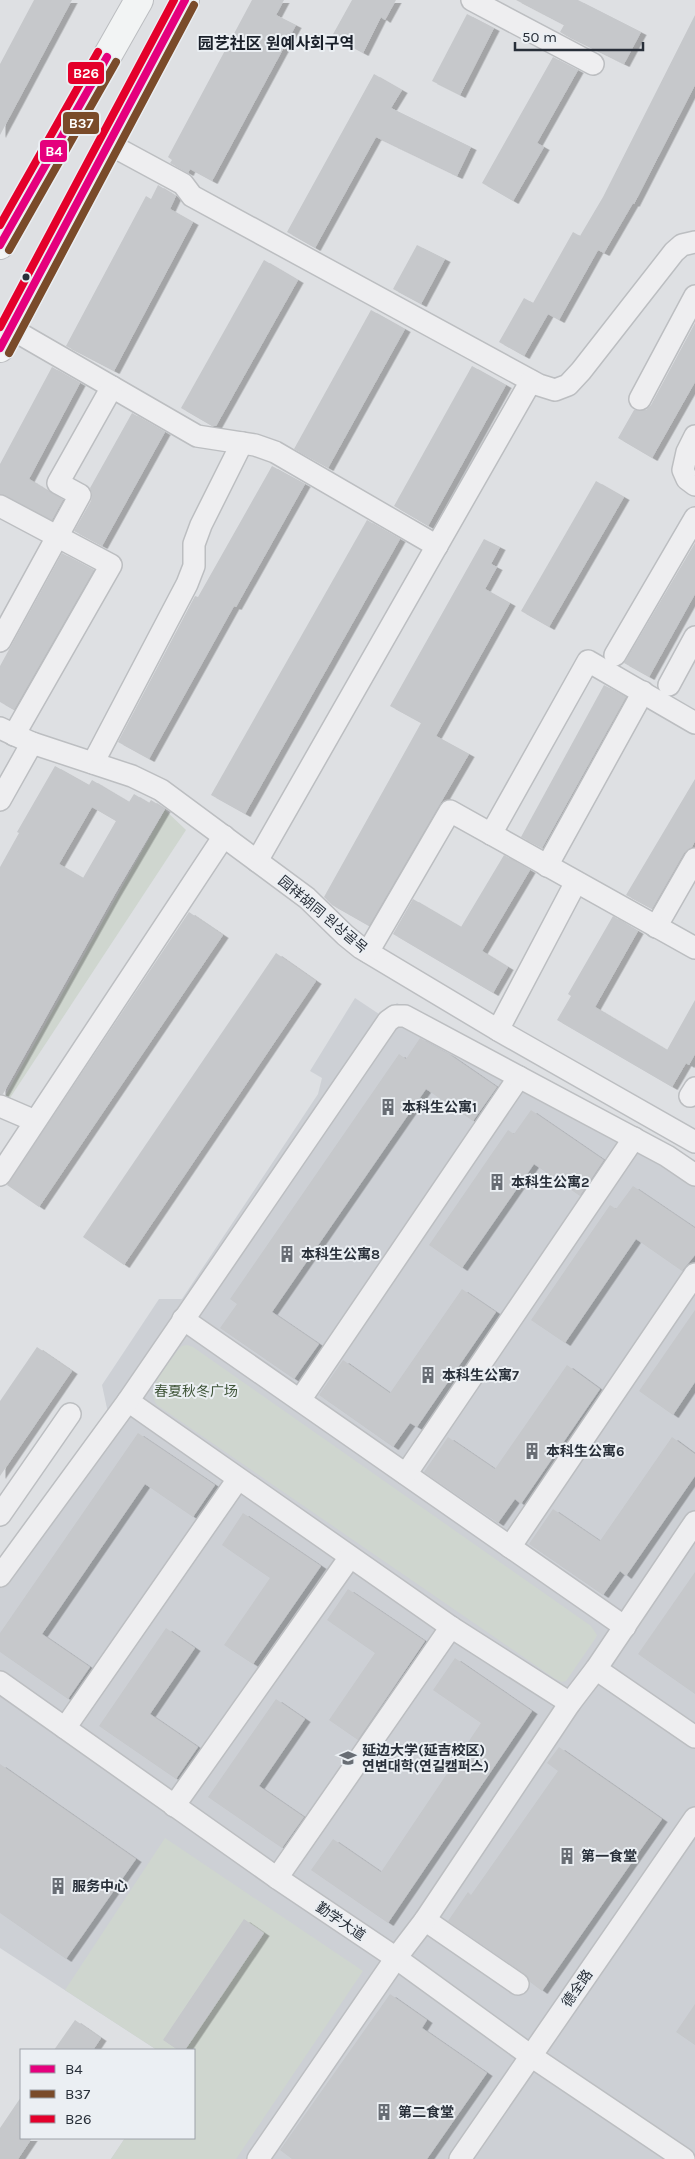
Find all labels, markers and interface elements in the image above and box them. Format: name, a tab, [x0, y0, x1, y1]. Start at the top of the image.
scale bar	[515, 20, 642, 52]
text: 50 m	[522, 28, 557, 46]
district label: 园艺社区 원예사회구역	[198, 34, 354, 53]
line badge: B26	[67, 61, 105, 85]
text: B26	[73, 65, 99, 82]
line badge: B37	[62, 111, 100, 135]
text: B37	[69, 115, 93, 132]
line badge: B4	[39, 139, 68, 163]
text: B4	[45, 143, 63, 160]
unlabelled marker	[21, 272, 31, 282]
street label: 园祥胡同 원상골목	[275, 872, 371, 957]
building icon: 本科生公寓1	[378, 1097, 398, 1117]
place label: 本科生公寓1	[402, 1099, 477, 1116]
building icon: 本科生公寓2	[487, 1172, 507, 1192]
place label: 本科生公寓2	[511, 1174, 589, 1191]
building icon: 本科生公寓8	[277, 1244, 297, 1264]
place label: 本科生公寓8	[301, 1246, 380, 1263]
building icon: 本科生公寓7	[418, 1365, 438, 1385]
place label: 本科生公寓7	[442, 1367, 519, 1384]
park label: 春夏秋冬广场	[154, 1383, 238, 1400]
building icon: 本科生公寓6	[522, 1441, 542, 1461]
place label: 本科生公寓6	[546, 1443, 625, 1460]
place label: 延边大学(延吉校区) 연변대학(연길캠퍼스)	[362, 1742, 489, 1775]
school or university icon: 延边大学(延吉校区) 연변대학(연길캠퍼스)	[338, 1748, 358, 1768]
building icon: 第一食堂	[557, 1846, 577, 1866]
place label: 第一食堂	[581, 1848, 637, 1865]
building icon: 服务中心	[48, 1876, 68, 1896]
place label: 服务中心	[72, 1878, 128, 1895]
street label: 勤学大道	[313, 1899, 369, 1944]
street label: 德全路	[558, 1966, 596, 2010]
legend	[20, 2049, 195, 2139]
text: B4	[65, 2060, 83, 2078]
text: B37	[65, 2085, 90, 2103]
building icon: 第二食堂	[374, 2102, 394, 2122]
place label: 第二食堂	[398, 2104, 454, 2121]
text: B26	[65, 2110, 92, 2128]

